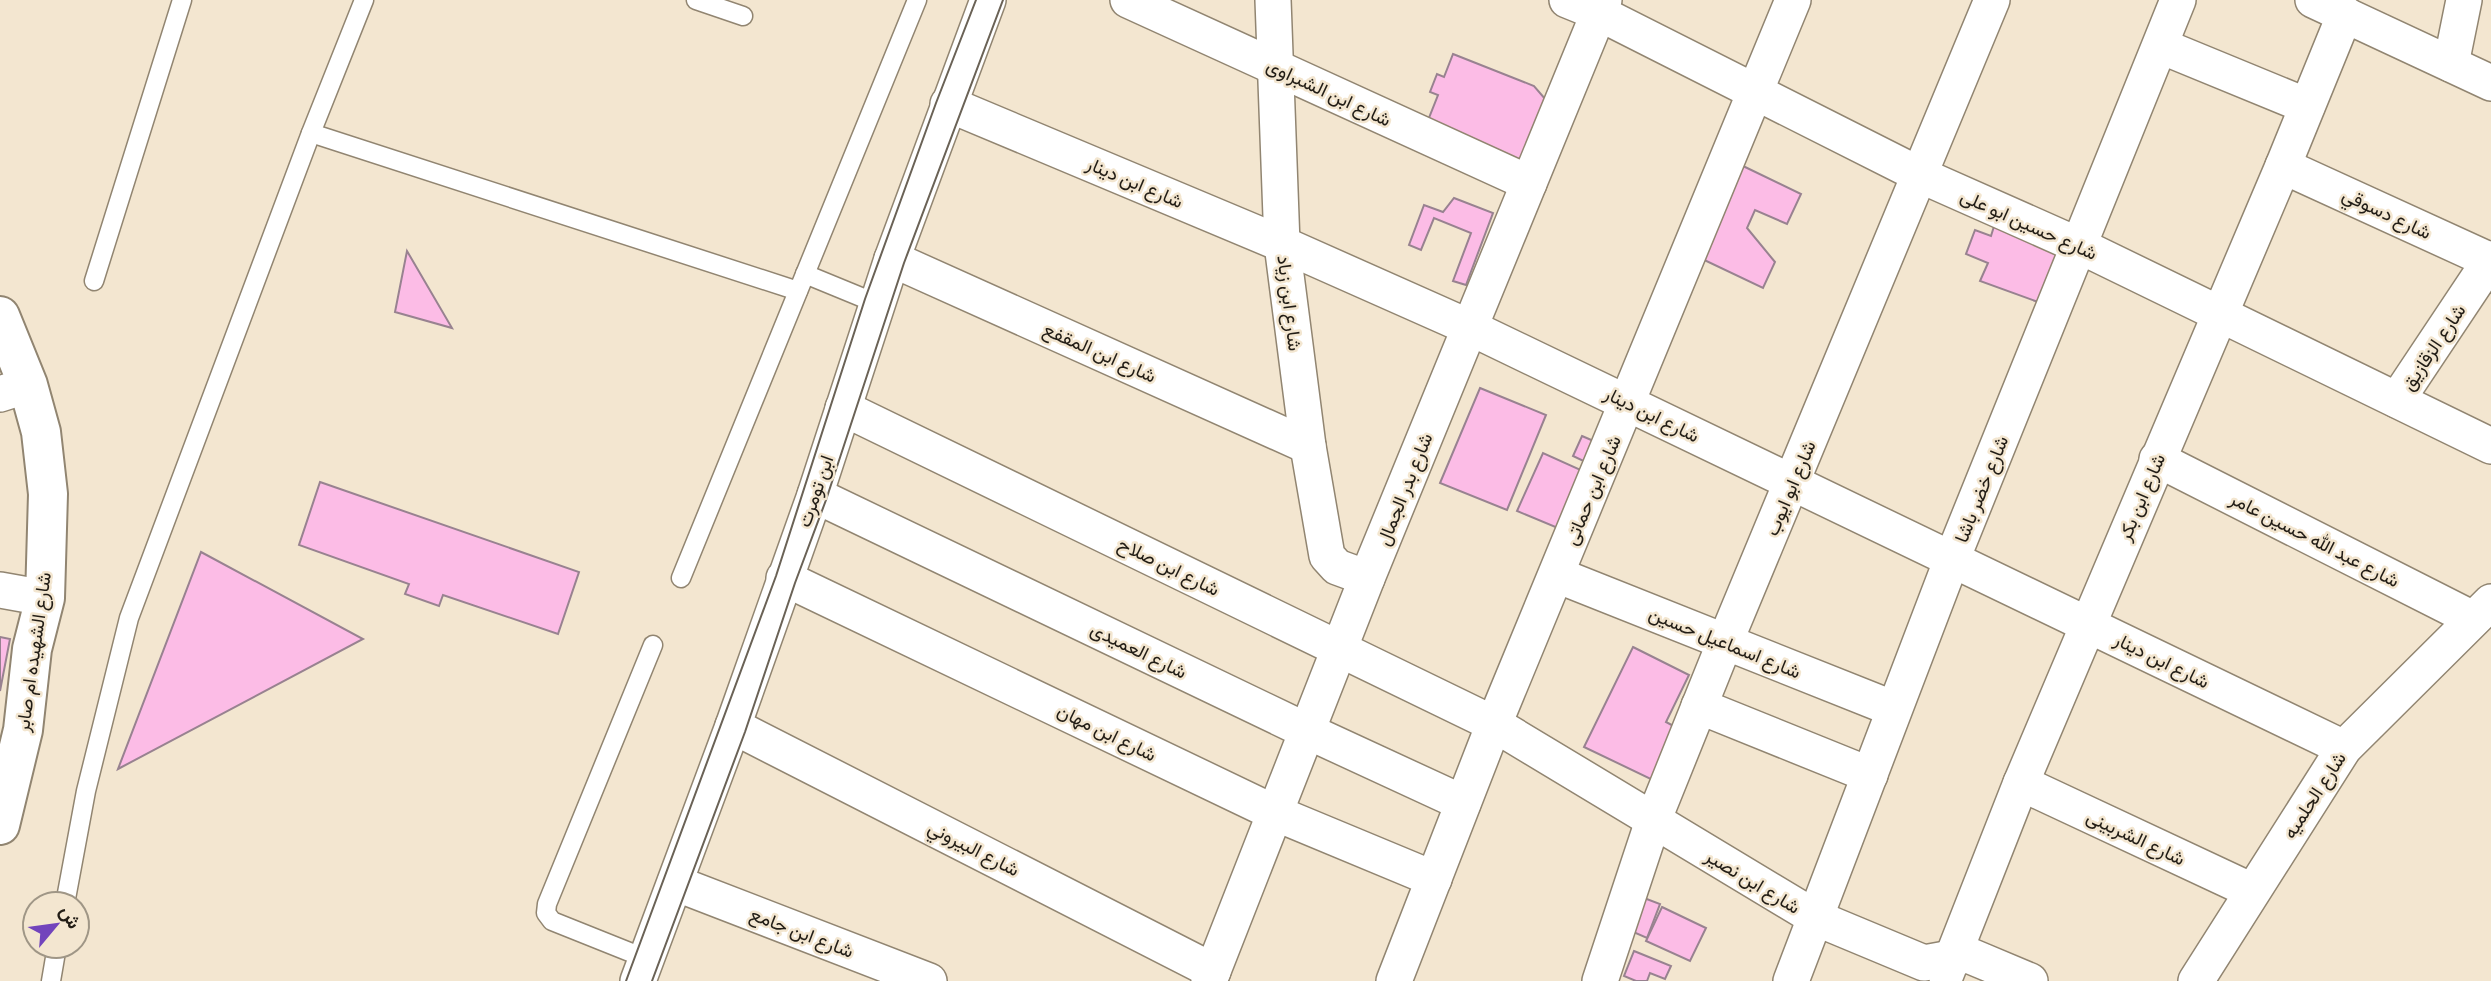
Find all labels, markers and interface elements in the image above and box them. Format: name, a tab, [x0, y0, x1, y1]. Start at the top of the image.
street label: شارع ابن الشبراوى	[1262, 53, 1395, 132]
street label: شارع ابن دينار	[1082, 150, 1187, 214]
street label: شارع دسوقي	[2337, 182, 2435, 248]
street label: شارع حسين ابو على	[1957, 183, 2101, 266]
street label: شارع ابن زياد	[1271, 254, 1308, 352]
street label: شارع الزقازيق	[2395, 299, 2471, 395]
street label: شارع ابن المقفع	[1039, 316, 1160, 389]
street label: شارع ابن دينار	[1599, 380, 1704, 448]
street label: شارع بدر الجمال	[1371, 429, 1438, 549]
street label: شارع ابن حماتى	[1558, 432, 1627, 549]
street label: شارع خضر باشا	[1949, 432, 2014, 546]
street label: شارع ابو ايوب	[1759, 437, 1822, 540]
street label: شارع ابن بكر	[2111, 450, 2171, 546]
street label: ابن تومرت	[792, 452, 838, 530]
street label: شارع عبد الله حسين عامر	[2225, 485, 2404, 593]
street label: شارع ابن صلاح	[1114, 531, 1224, 602]
street label: شارع الشهيده ام صابر	[10, 571, 57, 735]
street label: شارع اسماعيل حسين	[1645, 601, 1804, 684]
street label: شارع العميدى	[1086, 616, 1191, 685]
street label: شارع ابن دينار	[2109, 626, 2214, 694]
street label: شارع ابن مهان	[1053, 698, 1161, 767]
street label: شارع الحلميه	[2277, 747, 2352, 843]
street label: شارع الشربينى	[2082, 804, 2189, 871]
street label: شارع البيروني	[922, 815, 1024, 885]
street label: شارع ابن نصير	[1700, 843, 1805, 920]
north arrow	[21, 890, 91, 960]
text: ش	[55, 901, 87, 933]
street label: شارع ابن جامع	[746, 901, 857, 965]

